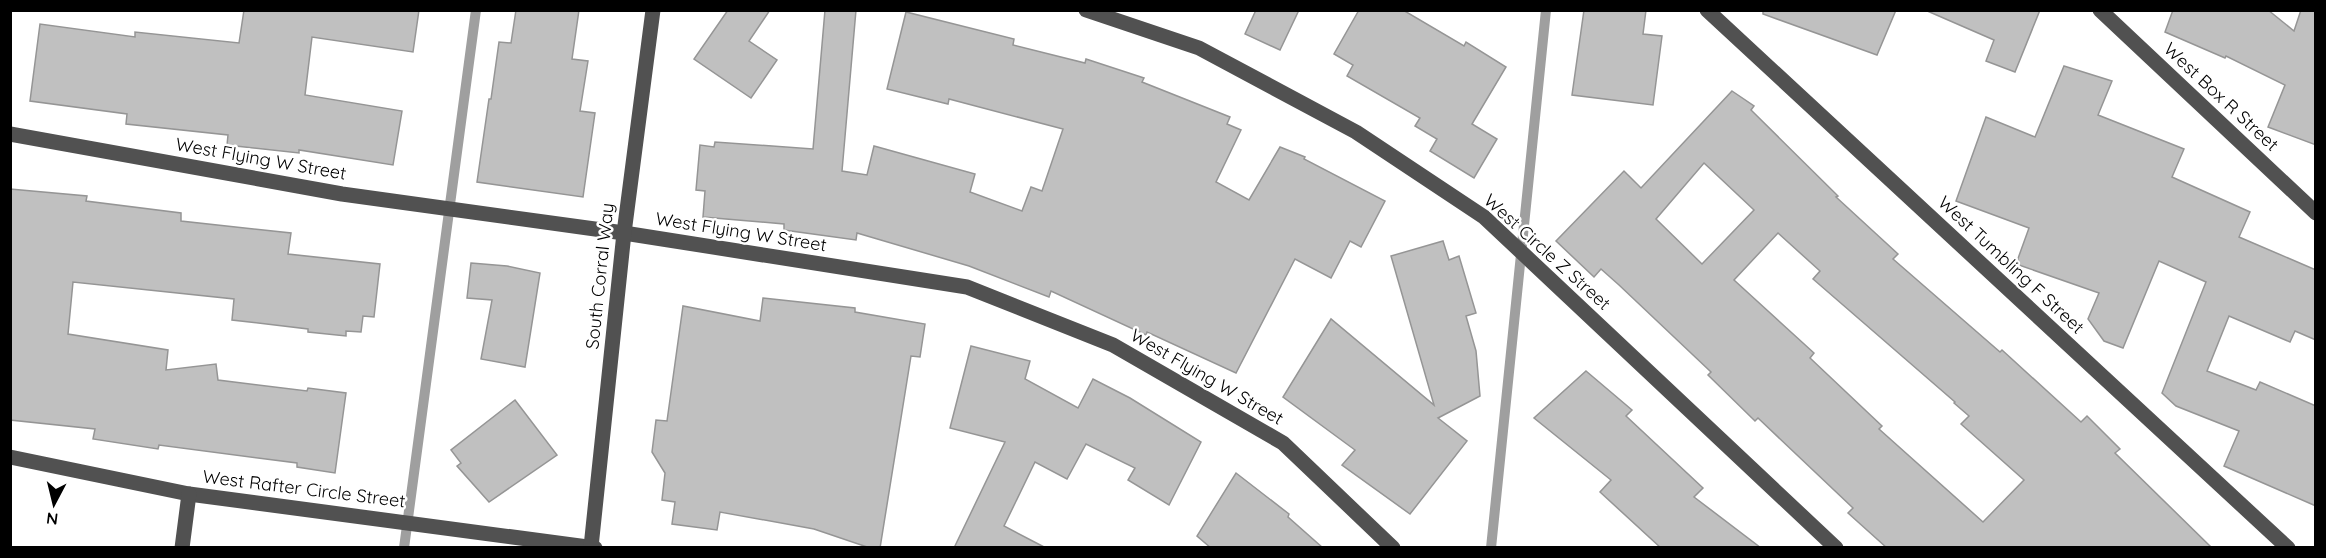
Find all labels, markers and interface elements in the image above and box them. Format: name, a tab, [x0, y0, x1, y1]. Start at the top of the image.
street label: West Box R Street	[2159, 37, 2284, 156]
street label: West Flying W Street	[174, 132, 348, 185]
street label: West Circle Z Street	[1479, 189, 1616, 315]
street label: West Tumbling F Street	[1933, 191, 2089, 338]
street label: South Corral Way	[580, 202, 619, 350]
street label: West Flying W Street	[654, 207, 828, 256]
street label: West Flying W Street	[1127, 323, 1288, 430]
street label: West Rafter Circle Street	[201, 465, 407, 512]
north arrow	[24, 474, 84, 534]
text: N	[45, 508, 59, 530]

